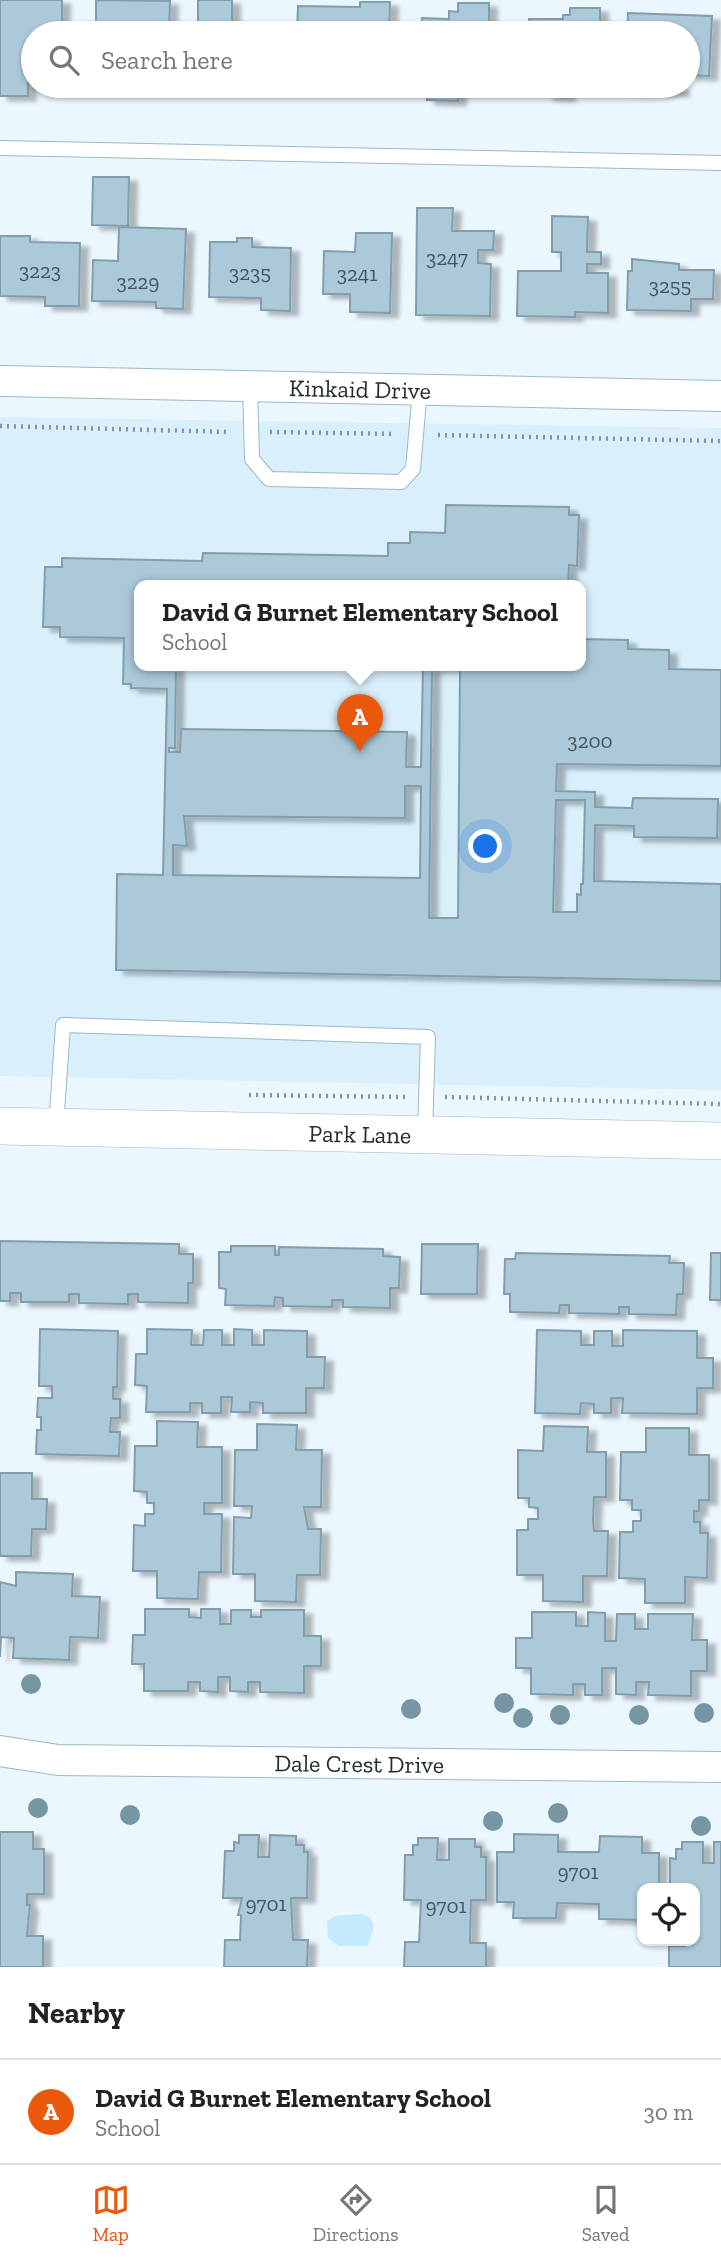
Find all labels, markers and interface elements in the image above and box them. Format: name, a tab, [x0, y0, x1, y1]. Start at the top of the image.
search box	[21, 21, 700, 98]
icon: search	[45, 41, 83, 79]
text: Search here	[101, 44, 233, 76]
house number: 3247	[426, 245, 468, 270]
house number: 3223	[19, 258, 61, 283]
house number: 3235	[229, 260, 271, 285]
house number: 3241	[337, 261, 377, 286]
house number: 3229	[116, 269, 160, 294]
house number: 3255	[649, 273, 691, 298]
street label: Kinkaid Drive	[289, 373, 431, 404]
popup	[134, 580, 586, 671]
text: David G Burnet Elementary School	[162, 596, 558, 628]
text: School	[162, 628, 227, 656]
pin: A	[337, 694, 383, 752]
house number: 3200	[567, 728, 613, 753]
your location	[468, 829, 502, 863]
street label: Park Lane	[308, 1118, 412, 1149]
street label: Dale Crest Drive	[274, 1748, 444, 1779]
house number: 9701	[557, 1859, 599, 1884]
map controls	[637, 1883, 700, 1946]
button: locate	[637, 1883, 700, 1946]
house number: 9701	[245, 1891, 287, 1916]
house number: 9701	[425, 1893, 467, 1918]
text: Nearby	[28, 1995, 125, 2031]
text: David G Burnet Elementary School	[95, 2082, 491, 2114]
text: A	[43, 2098, 59, 2126]
text: 30 m	[643, 2098, 693, 2126]
text: School	[95, 2114, 160, 2142]
tab: Map	[92, 2181, 130, 2246]
tab: Directions	[313, 2181, 399, 2246]
tab: Saved	[582, 2181, 629, 2246]

